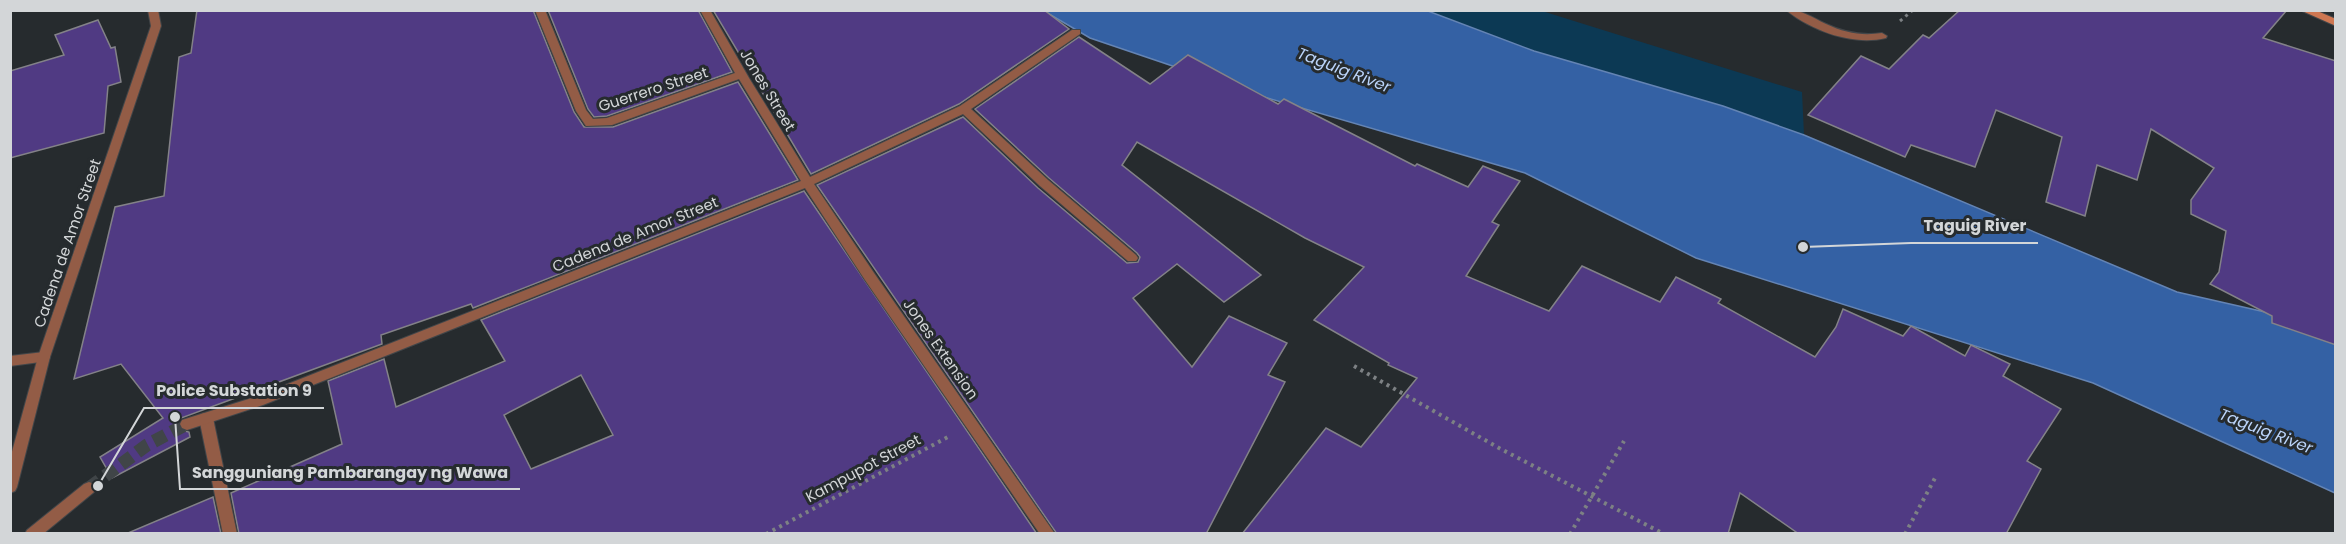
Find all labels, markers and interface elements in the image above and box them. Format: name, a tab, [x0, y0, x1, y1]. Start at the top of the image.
water label: Taguig River	[1294, 42, 1395, 99]
street label: Jones Street	[735, 45, 801, 135]
street label: Guerrero Street	[595, 61, 711, 117]
street label: Cadena de Amor Street	[28, 156, 106, 330]
street label: Cadena de Amor Street	[549, 191, 721, 277]
callout: Taguig River	[1911, 209, 2038, 243]
text: Taguig River	[1924, 214, 2027, 237]
street label: Jones Extension	[898, 295, 984, 403]
callout: Police Substation 9	[144, 374, 324, 408]
text: Police Substation 9	[156, 379, 312, 402]
water label: Taguig River	[2216, 403, 2317, 460]
street label: Kampupot Street	[802, 429, 924, 507]
callout: Sangguniang Pambarangay ng Wawa	[180, 455, 520, 489]
text: Sangguniang Pambarangay ng Wawa	[192, 461, 508, 484]

